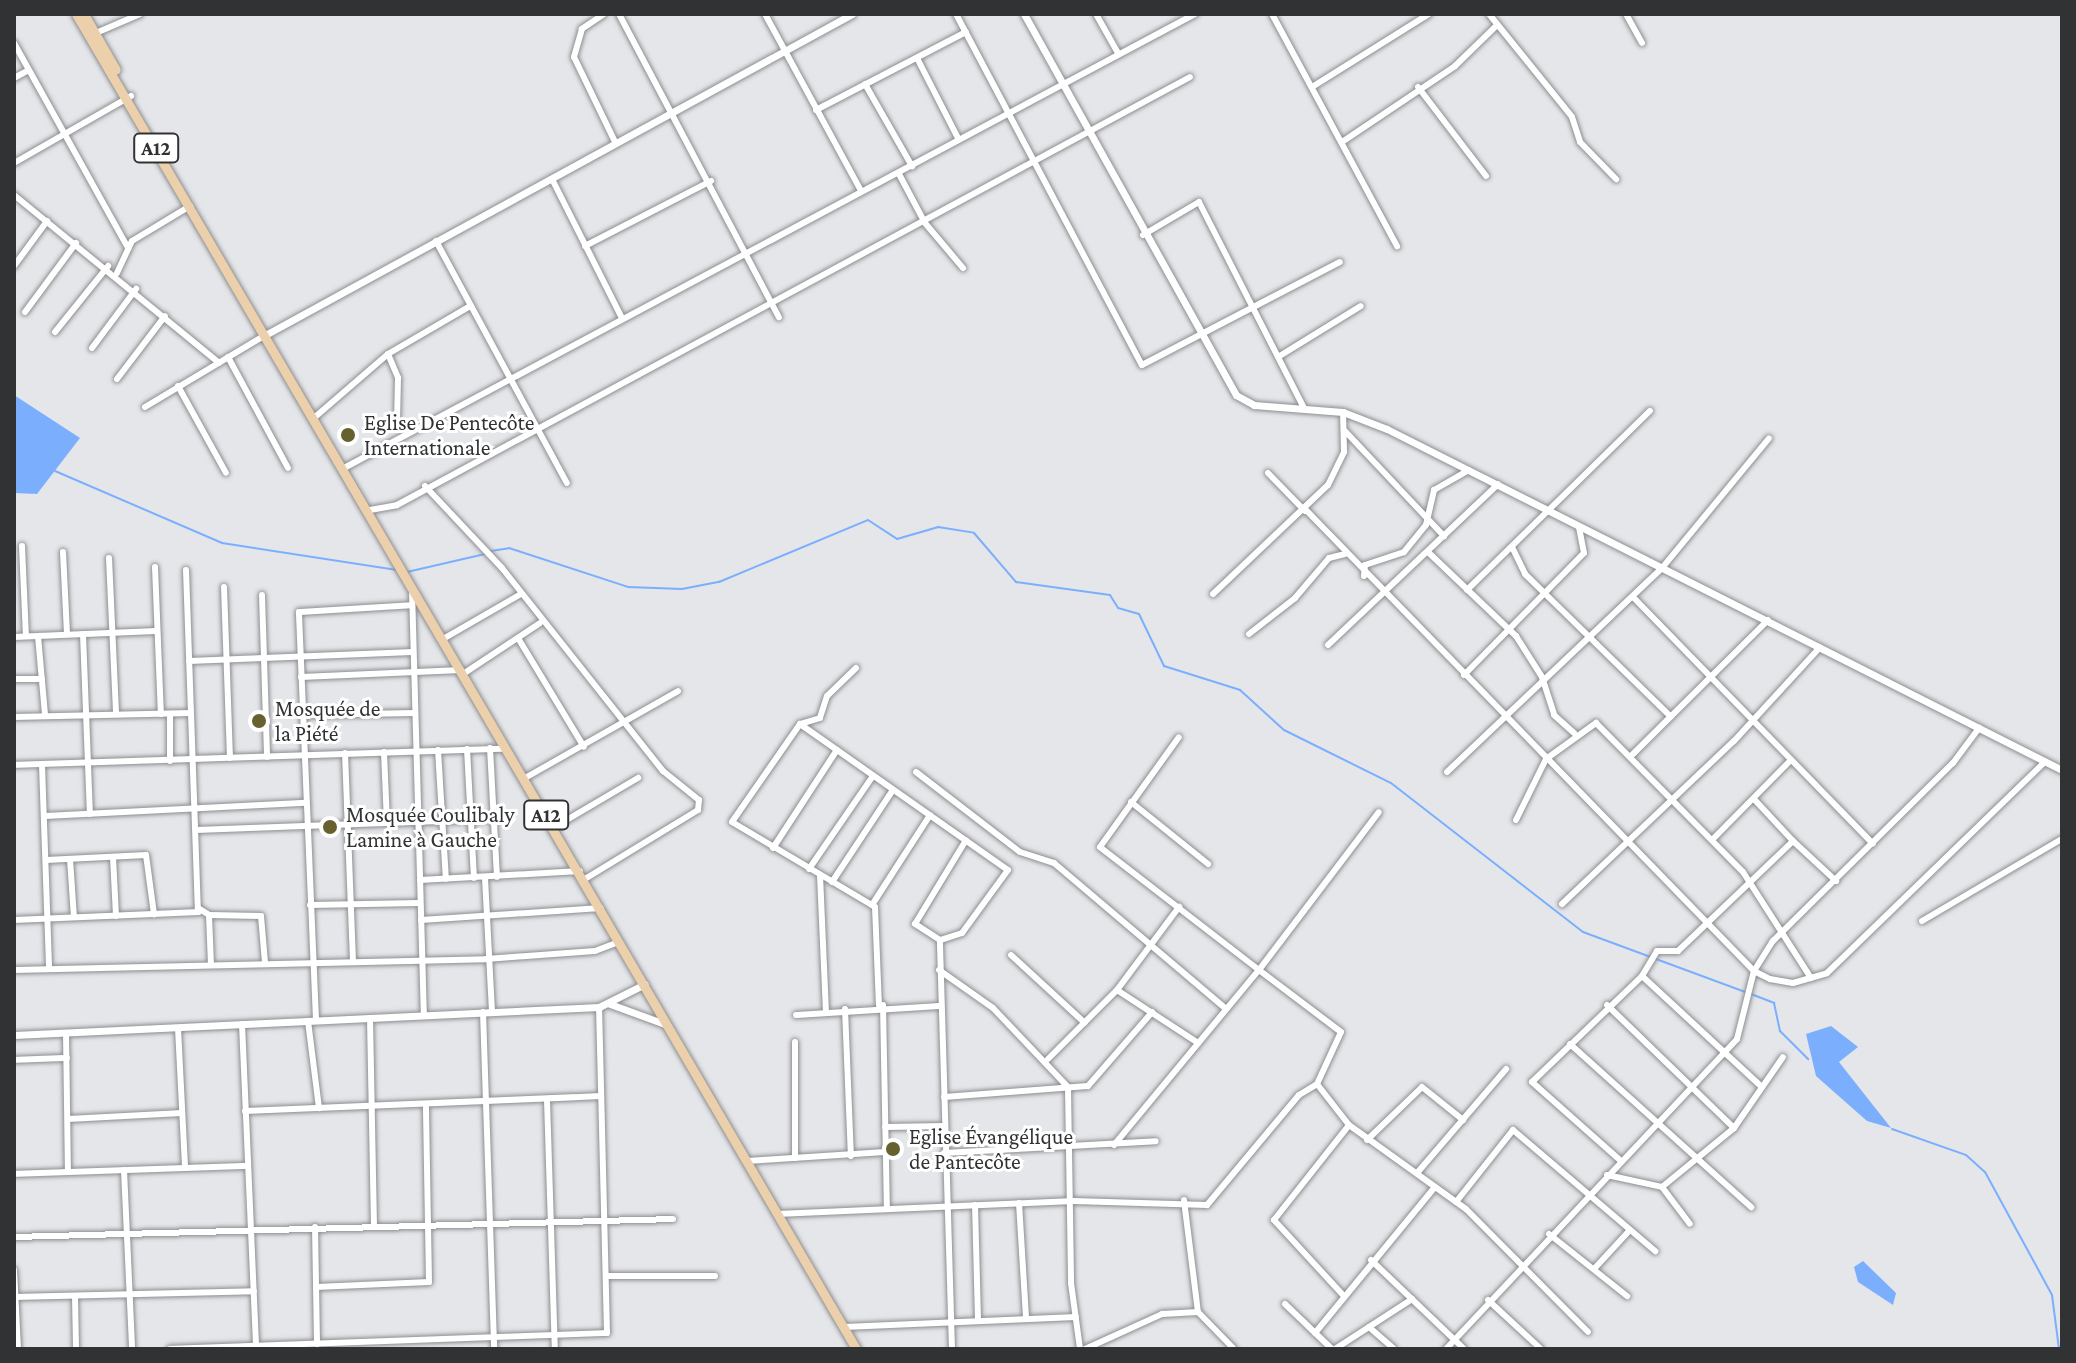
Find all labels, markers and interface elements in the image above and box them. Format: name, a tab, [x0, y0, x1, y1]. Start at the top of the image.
road number: A12	[132, 132, 180, 164]
place label: Eglise De Pentecôte Internationale	[364, 409, 534, 460]
marker: Eglise De Pentecôte Internationale	[339, 426, 357, 444]
place label: Mosquée de la Piété	[275, 695, 380, 746]
marker: Mosquée de la Piété	[250, 712, 268, 730]
road number: A12	[522, 799, 570, 831]
place label: Mosquée Coulibaly Lamine à Gauche	[346, 801, 515, 852]
marker: Mosquée Coulibaly Lamine à Gauche	[321, 818, 339, 836]
place label: Eglise Évangélique de Pantecôte	[909, 1123, 1073, 1174]
marker: Eglise Évangélique de Pantecôte	[884, 1140, 902, 1158]

